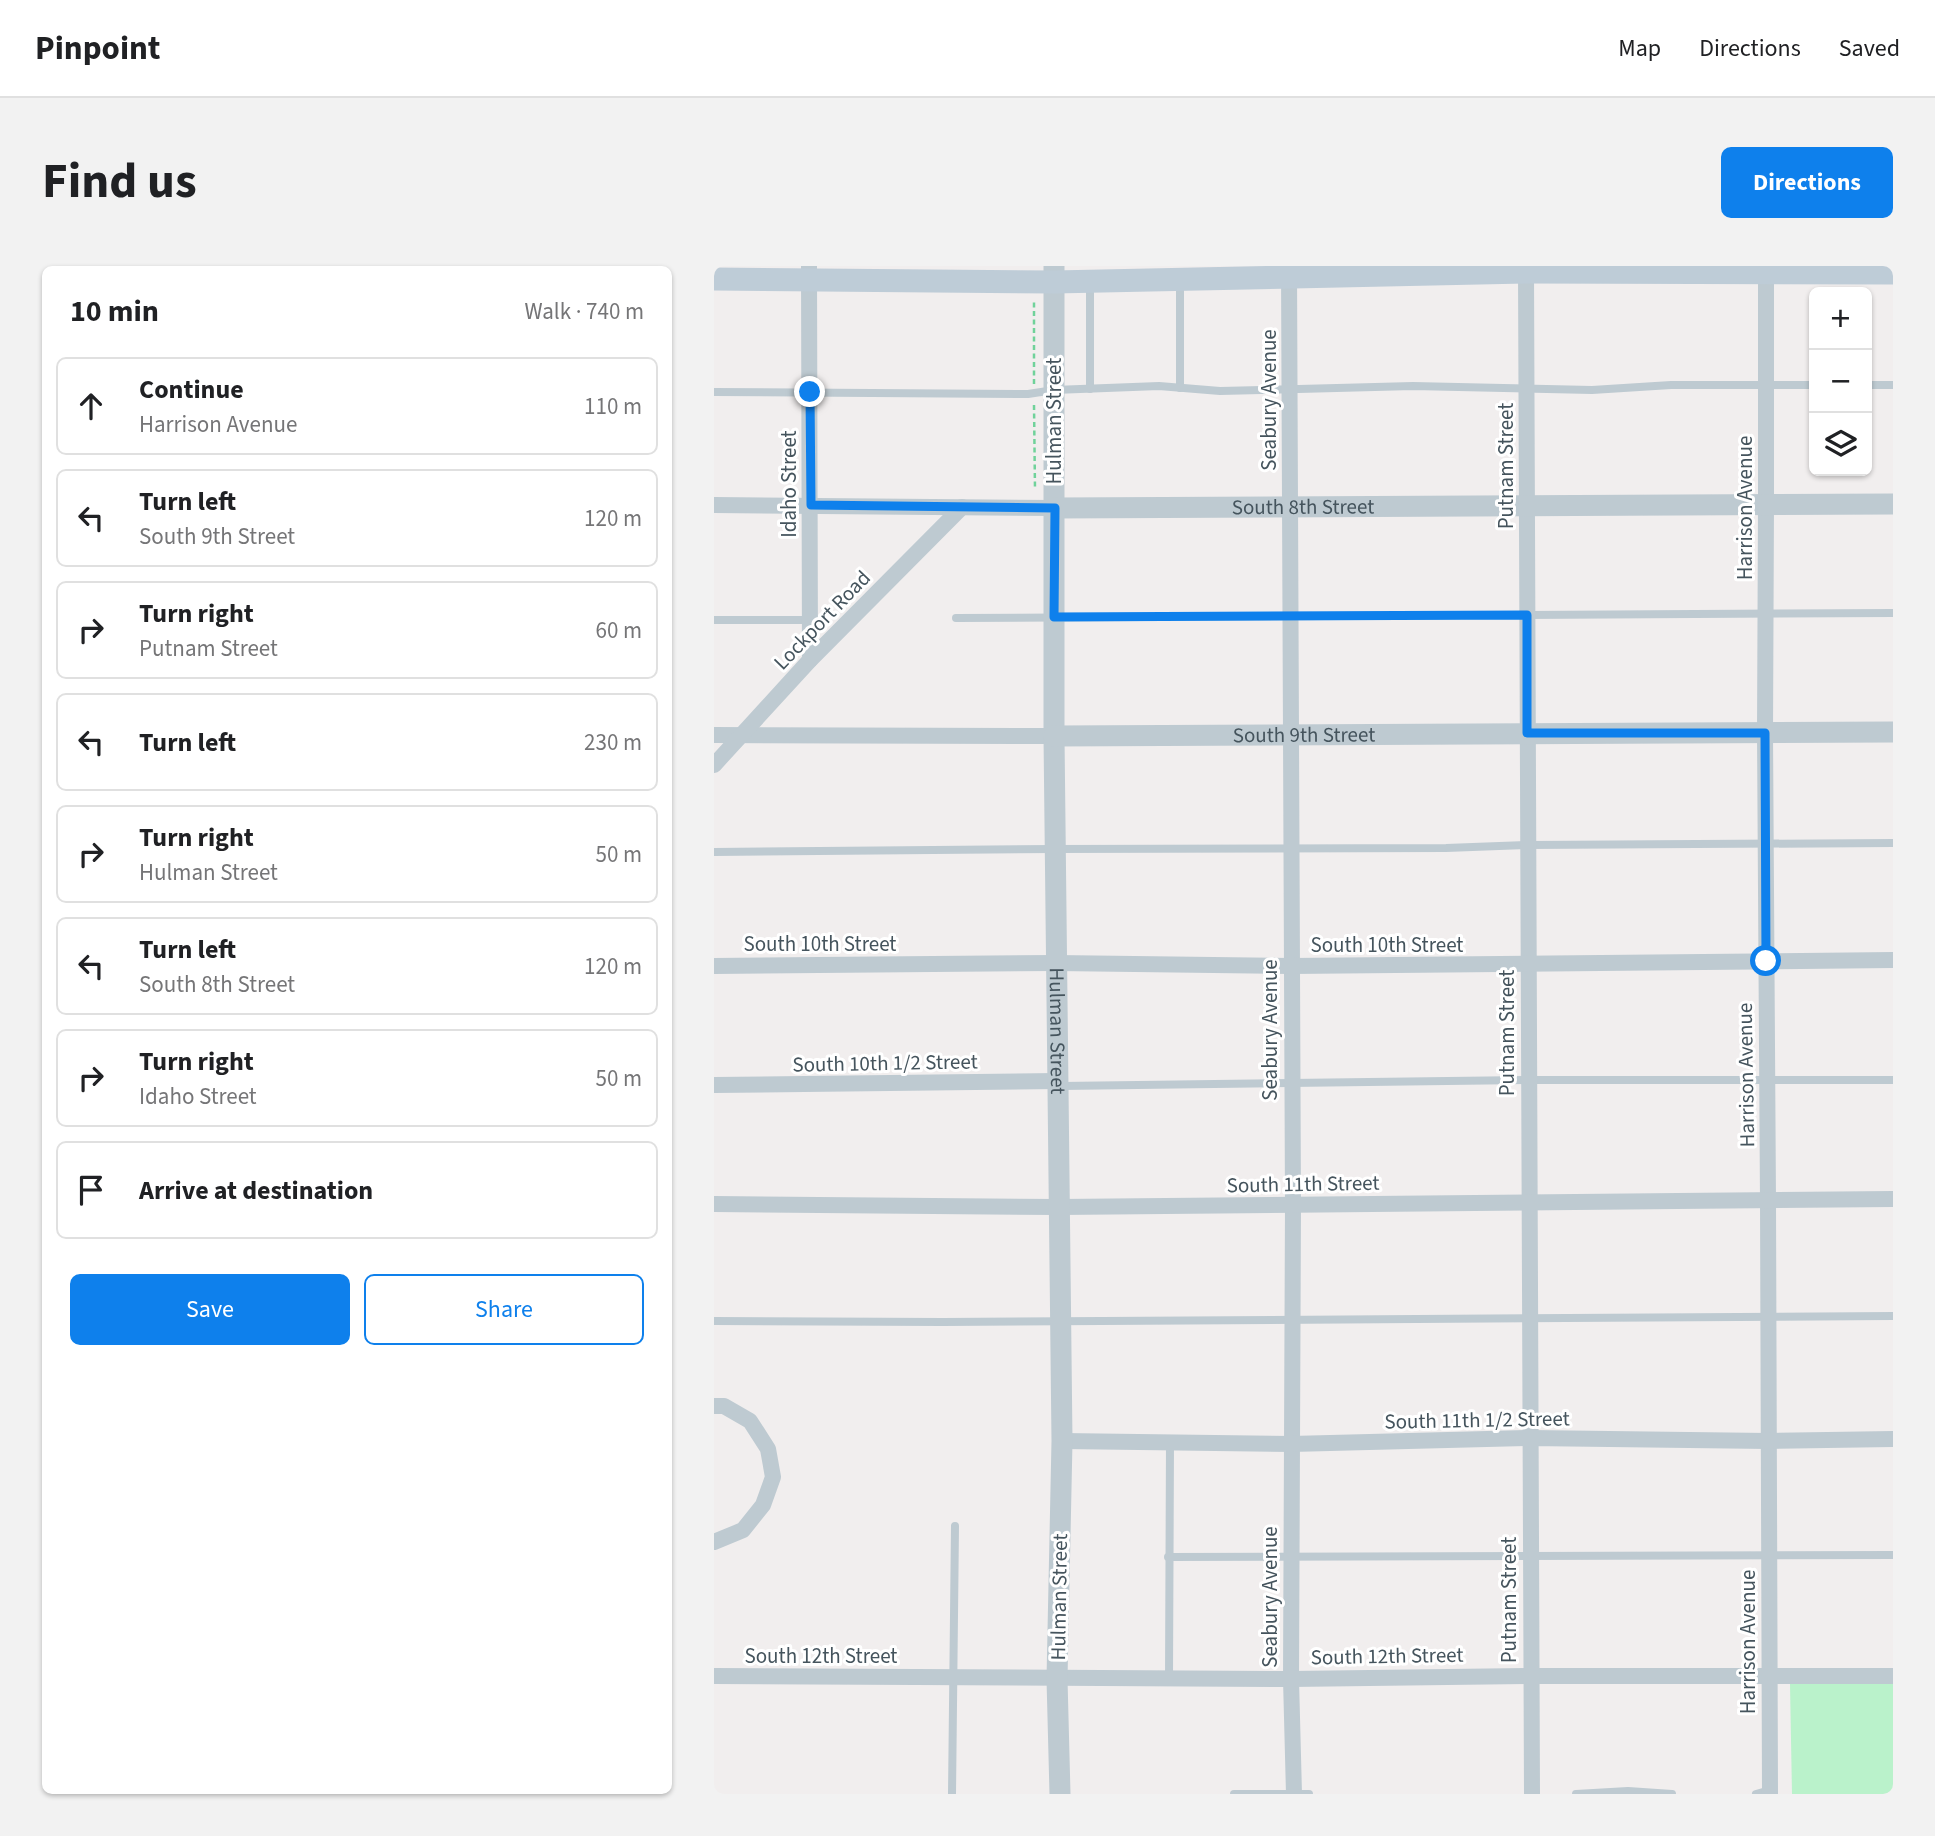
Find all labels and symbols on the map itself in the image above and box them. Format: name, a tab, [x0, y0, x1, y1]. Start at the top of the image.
street label: Seabury Avenue	[1254, 329, 1284, 471]
street label: Hulman Street	[1039, 358, 1069, 484]
route end	[794, 376, 825, 407]
street label: Putnam Street	[1491, 403, 1521, 529]
street label: Idaho Street	[774, 430, 804, 538]
street label: Harrison Avenue	[1730, 436, 1760, 580]
street label: South 8th Street	[1232, 491, 1374, 522]
street label: Lockport Road	[767, 564, 877, 676]
street label: South 9th Street	[1233, 719, 1375, 750]
street label: South 10th Street	[744, 929, 896, 959]
street label: South 10th Street	[1311, 930, 1463, 960]
route start	[1750, 945, 1781, 976]
street label: Seabury Avenue	[1255, 959, 1285, 1101]
street label: Hulman Street	[1042, 967, 1073, 1095]
street label: Putnam Street	[1492, 970, 1522, 1096]
street label: Harrison Avenue	[1730, 1002, 1762, 1148]
street label: South 10th 1/2 Street	[792, 1046, 978, 1080]
street label: South 11th Street	[1226, 1168, 1380, 1200]
street label: South 11th 1/2 Street	[1384, 1403, 1570, 1437]
street label: Seabury Avenue	[1255, 1526, 1285, 1668]
street label: Hulman Street	[1043, 1533, 1075, 1661]
street label: Putnam Street	[1494, 1537, 1524, 1663]
street label: Harrison Avenue	[1733, 1570, 1763, 1714]
street label: South 12th Street	[1310, 1640, 1464, 1672]
street label: South 12th Street	[745, 1641, 897, 1671]

